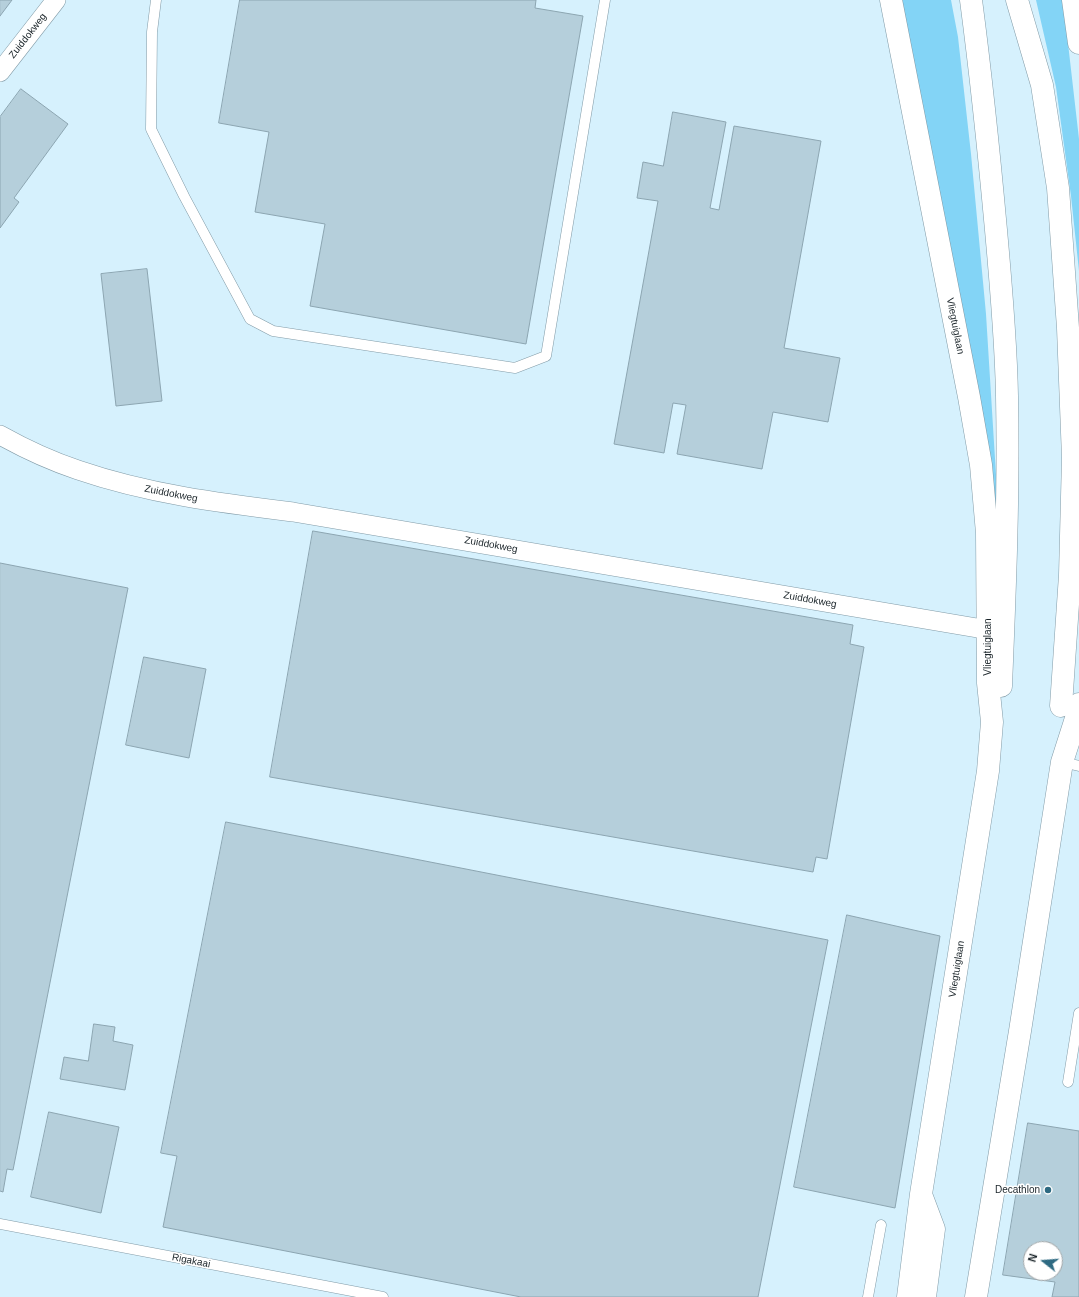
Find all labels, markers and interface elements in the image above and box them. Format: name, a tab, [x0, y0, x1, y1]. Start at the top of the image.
street label: Zuiddokweg	[7, 11, 49, 61]
street label: Vliegtuiglaan	[944, 297, 966, 355]
street label: Zuiddokweg	[143, 483, 199, 505]
street label: Zuiddokweg	[463, 534, 519, 556]
street label: Zuiddokweg	[782, 589, 838, 611]
street label: Vliegtuiglaan	[982, 618, 994, 676]
street label: Vliegtuiglaan	[947, 940, 967, 998]
place label: Decathlon	[995, 1184, 1040, 1196]
marker: Decathlon	[1043, 1185, 1053, 1195]
north arrow	[1023, 1241, 1063, 1281]
street label: Rigakaai	[171, 1251, 211, 1271]
text: N	[1026, 1252, 1039, 1263]

